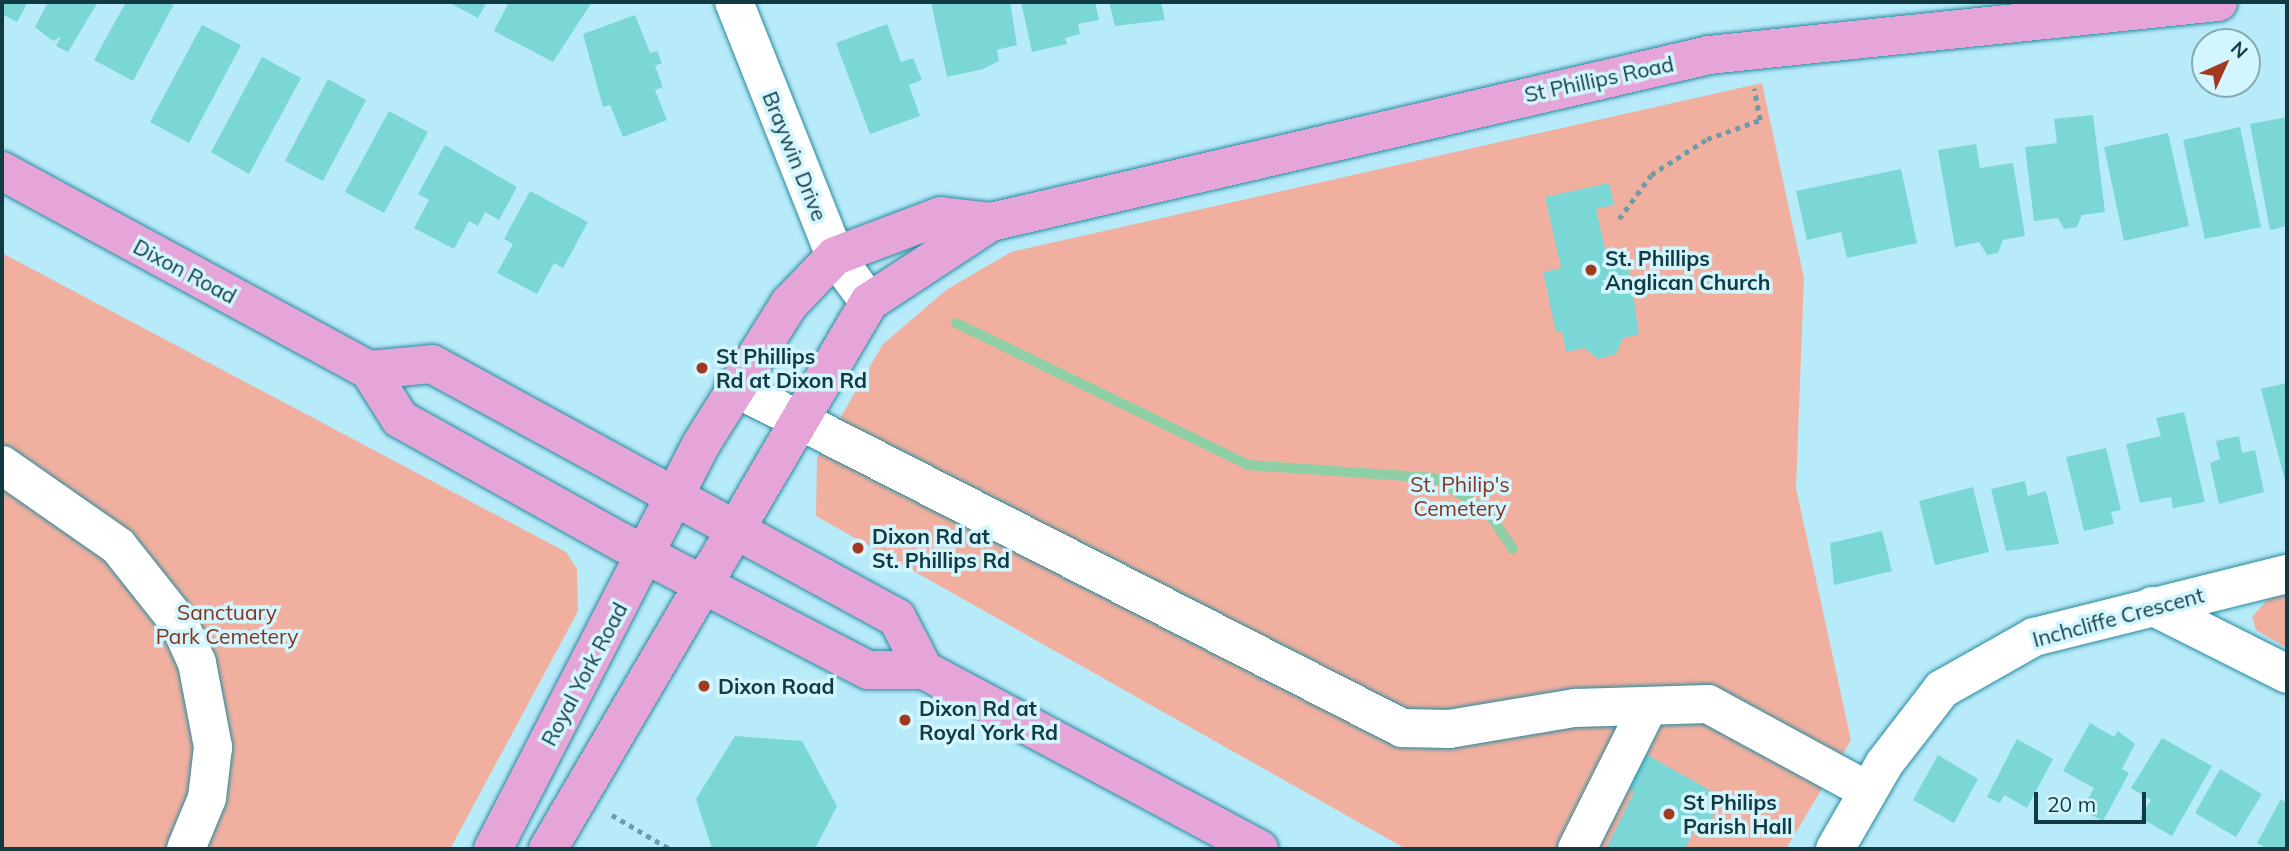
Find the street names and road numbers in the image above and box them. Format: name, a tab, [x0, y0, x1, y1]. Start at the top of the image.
street label: St Phillips Road	[1522, 51, 1676, 107]
street label: Braywin Drive	[758, 88, 832, 224]
street label: Dixon Road	[129, 233, 241, 309]
street label: Inchcliffe Crescent	[2030, 582, 2206, 652]
street label: Royal York Road	[536, 598, 632, 750]

